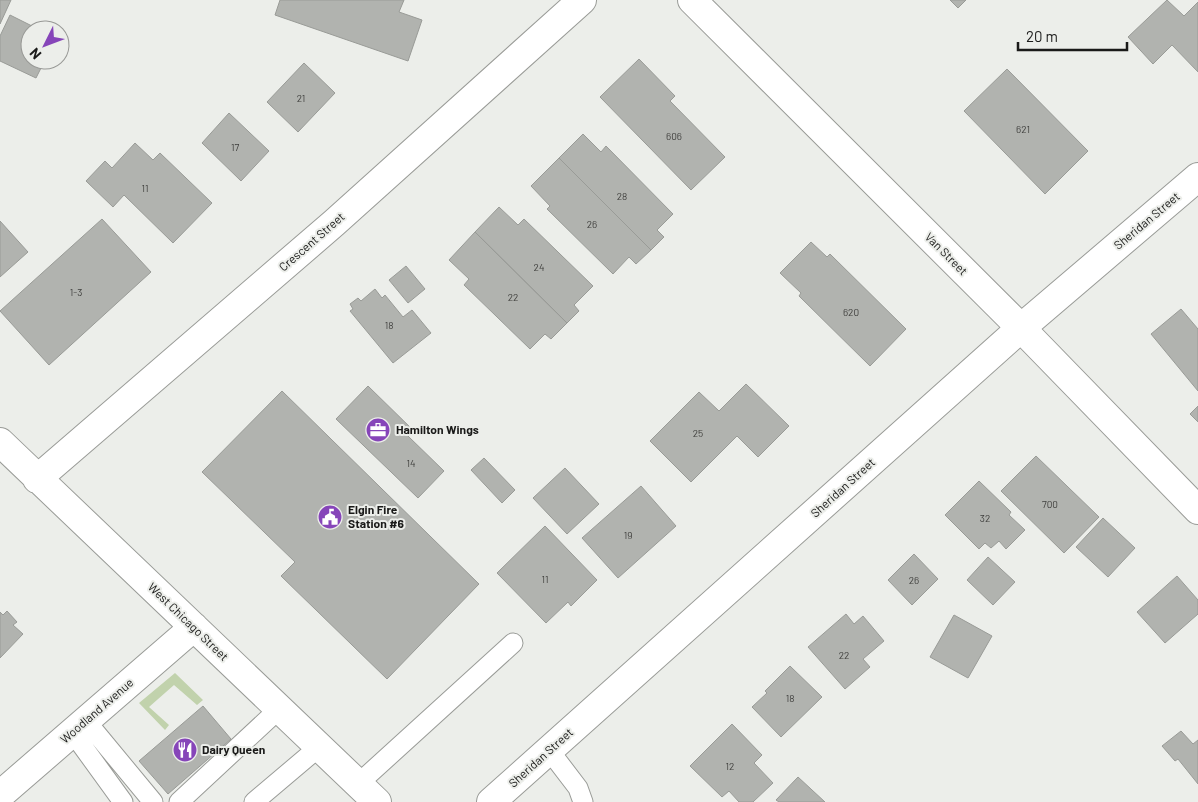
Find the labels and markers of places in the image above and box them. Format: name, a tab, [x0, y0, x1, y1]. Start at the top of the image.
office icon: Hamilton Wings	[365, 417, 391, 443]
place label: Hamilton Wings	[396, 422, 479, 436]
place label: Elgin Fire Station #6	[348, 502, 404, 530]
public building icon: Elgin Fire Station #6	[317, 504, 343, 530]
restaurant icon: Dairy Queen	[172, 737, 198, 763]
place label: Dairy Queen	[202, 742, 265, 756]

